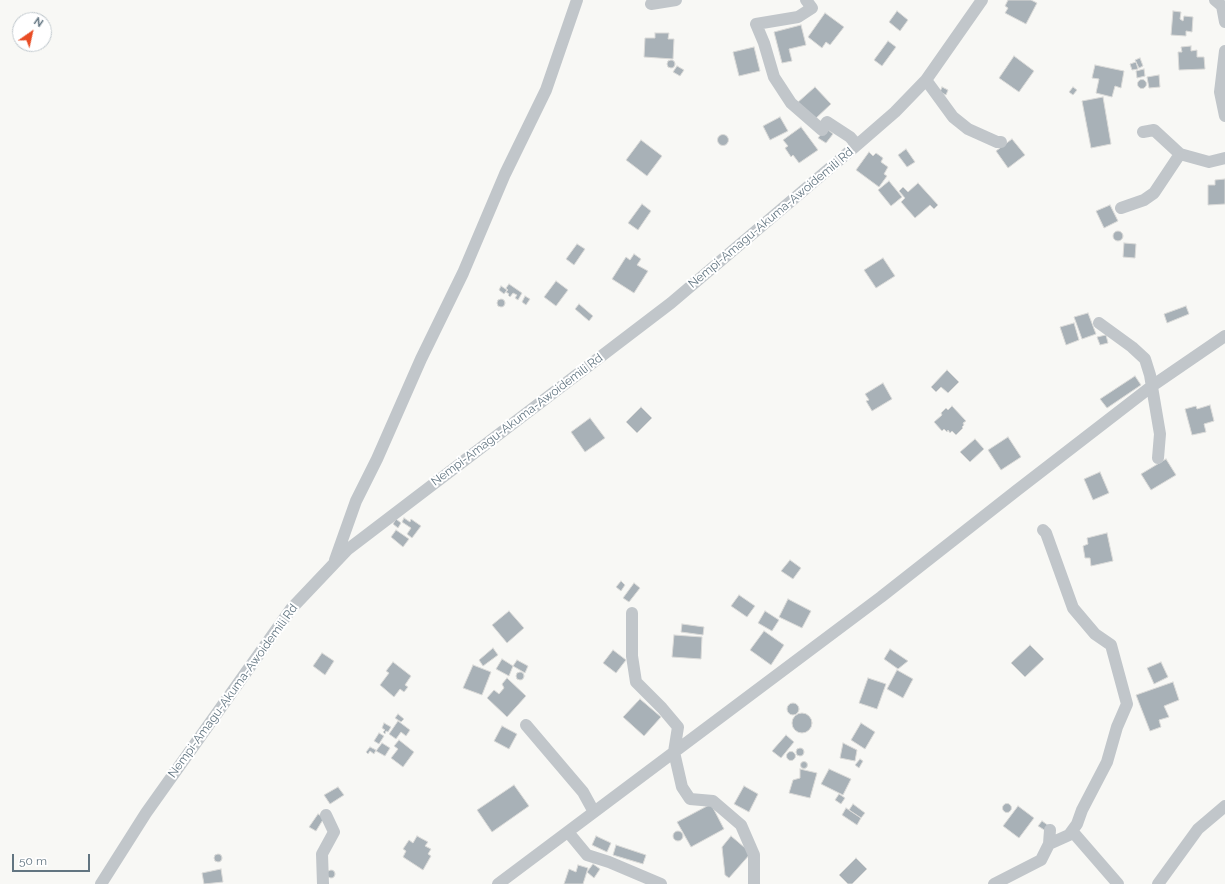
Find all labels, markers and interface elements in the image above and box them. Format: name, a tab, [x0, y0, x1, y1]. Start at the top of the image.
north arrow	[12, 12, 52, 52]
text: N	[31, 15, 46, 30]
street label: Nempi-Amagu-Akuma-Awoidemili Rd	[686, 145, 856, 291]
street label: Nempi-Amagu-Akuma-Awoidemili Rd	[428, 351, 606, 489]
street label: Nempi-Amagu-Akuma-Awoidemili Rd	[165, 601, 301, 781]
scale bar	[14, 846, 92, 872]
text: 50 m	[19, 854, 47, 868]

